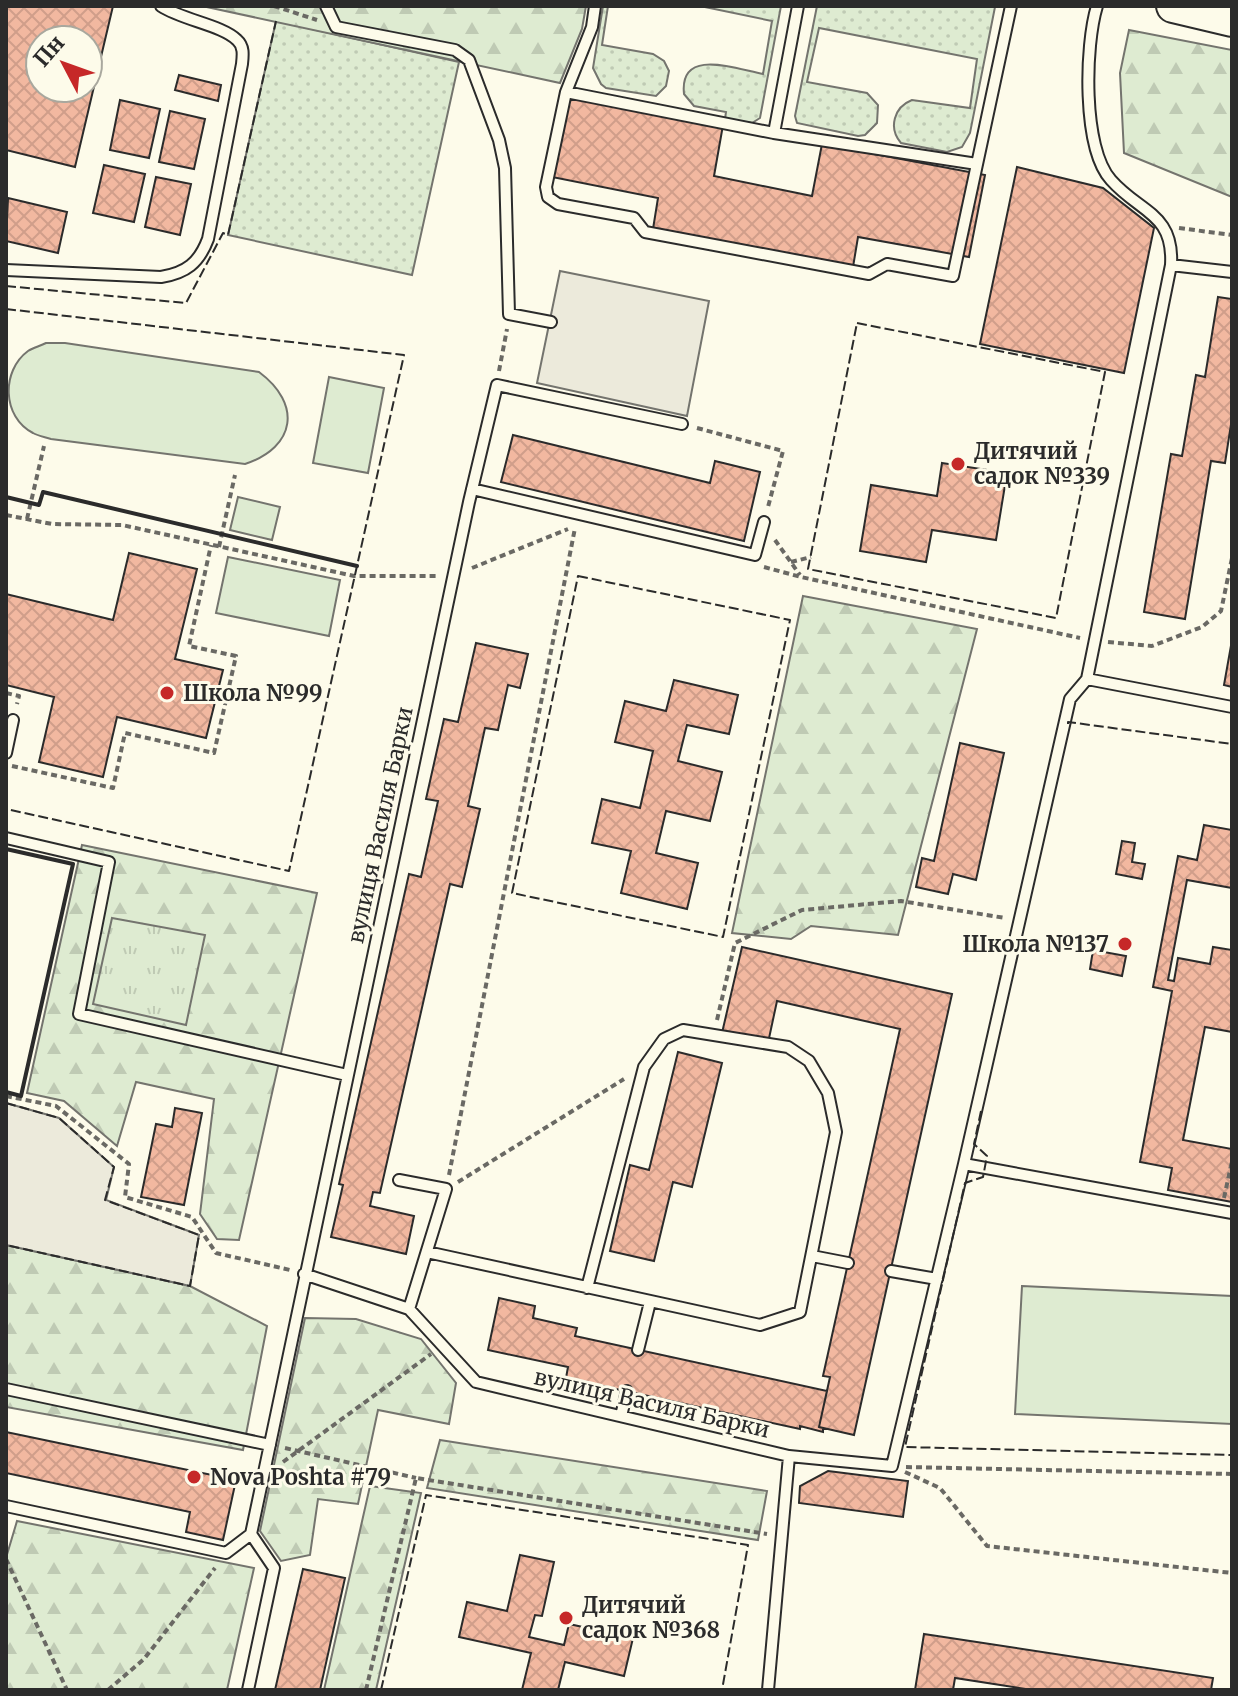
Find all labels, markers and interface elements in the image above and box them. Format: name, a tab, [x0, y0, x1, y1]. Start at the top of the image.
north arrow	[24, 24, 104, 104]
text: Пн	[27, 29, 70, 73]
place label: Дитячий садок №339	[974, 437, 1110, 490]
marker: Дитячий садок №339	[949, 455, 967, 473]
place label: Школа №99	[183, 679, 323, 707]
marker: Школа №99	[158, 684, 176, 702]
street label: вулиця Василя Барки	[341, 704, 419, 946]
place label: Школа №137	[962, 930, 1109, 958]
marker: Школа №137	[1116, 935, 1134, 953]
street label: вулиця Василя Барки	[531, 1362, 773, 1444]
place label: Nova Poshta #79	[210, 1463, 391, 1491]
marker: Nova Poshta #79	[185, 1468, 203, 1486]
place label: Дитячий садок №368	[582, 1591, 720, 1644]
marker: Дитячий садок №368	[557, 1609, 575, 1627]

